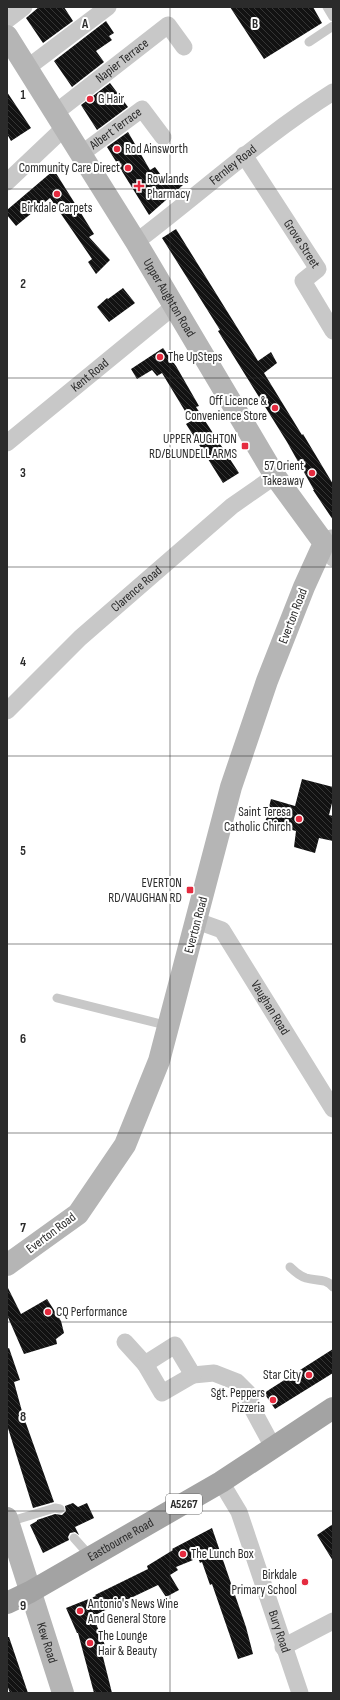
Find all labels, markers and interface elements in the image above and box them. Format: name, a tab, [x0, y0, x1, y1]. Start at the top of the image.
text: A	[81, 16, 89, 32]
text: B	[252, 16, 258, 32]
street label: Napier Terrace	[92, 35, 152, 86]
text: 1	[20, 87, 26, 103]
place label: G Hair	[98, 91, 125, 107]
marker: G Hair	[85, 94, 95, 104]
street label: Albert Terrace	[85, 104, 145, 154]
place label: Rod Ainsworth	[125, 141, 188, 157]
street label: Fernley Road	[206, 141, 260, 188]
marker: Rod Ainsworth	[112, 144, 122, 154]
place label: Community Care Direct	[19, 160, 120, 176]
marker: Community Care Direct	[123, 163, 133, 173]
place label: Rowlands Pharmacy	[147, 171, 190, 202]
marker: Rowlands Pharmacy	[134, 181, 144, 191]
marker: Birkdale Carpets	[52, 189, 62, 199]
place label: Birkdale Carpets	[22, 200, 93, 216]
street label: Grove Street	[280, 216, 323, 271]
street label: Upper Aughton Road	[140, 256, 199, 340]
text: 2	[20, 276, 26, 292]
place label: The UpSteps	[168, 349, 223, 365]
marker: The UpSteps	[155, 352, 165, 362]
street label: Kent Road	[68, 355, 112, 395]
place label: Off Licence & Convenience Store	[185, 393, 267, 424]
marker: Off Licence & Convenience Store	[270, 403, 280, 413]
place label: UPPER AUGHTON RD/BLUNDELL ARMS	[149, 431, 237, 462]
marker: UPPER AUGHTON RD/BLUNDELL ARMS	[240, 441, 250, 451]
place label: 57 Orient Takeaway	[263, 458, 304, 489]
text: 3	[20, 465, 26, 481]
marker: 57 Orient Takeaway	[307, 468, 317, 478]
street label: Clarence Road	[108, 563, 165, 615]
street label: Everton Road	[275, 586, 311, 646]
text: 4	[20, 654, 26, 670]
place label: Saint Teresa Catholic Chirch	[224, 804, 291, 835]
marker: Saint Teresa Catholic Chirch	[294, 814, 304, 824]
text: 5	[20, 843, 26, 859]
place label: EVERTON RD/VAUGHAN RD	[108, 875, 182, 906]
marker: EVERTON RD/VAUGHAN RD	[185, 885, 195, 895]
street label: Everton Road	[181, 895, 211, 955]
street label: Vaughan Road	[247, 978, 293, 1038]
text: 6	[20, 1031, 26, 1047]
street label: Everton Road	[23, 1209, 79, 1257]
text: 7	[20, 1220, 26, 1236]
place label: CQ Performance	[56, 1304, 127, 1320]
marker: CQ Performance	[43, 1307, 53, 1317]
place label: Star City	[263, 1367, 301, 1383]
marker: Star City	[304, 1370, 314, 1380]
place label: Sgt. Peppers Pizzeria	[211, 1385, 265, 1416]
marker: Sgt. Peppers Pizzeria	[268, 1395, 278, 1405]
text: 8	[20, 1409, 26, 1425]
road number: A5267	[166, 1494, 202, 1514]
street label: Eastbourne Road	[85, 1515, 156, 1565]
place label: The Lunch Box	[191, 1546, 254, 1562]
marker: The Lunch Box	[178, 1549, 188, 1559]
place label: Birkdale Primary School	[232, 1567, 297, 1598]
marker: Birkdale Primary School	[300, 1577, 310, 1587]
place label: Antonio's News Wine And General Store	[87, 1596, 178, 1627]
text: 9	[20, 1598, 26, 1614]
marker: Antonio's News Wine And General Store	[75, 1606, 85, 1616]
street label: Bury Road	[265, 1608, 294, 1655]
street label: Kew Road	[33, 1620, 61, 1665]
place label: The Lounge Hair & Beauty	[98, 1628, 157, 1659]
marker: The Lounge Hair & Beauty	[85, 1638, 95, 1648]

